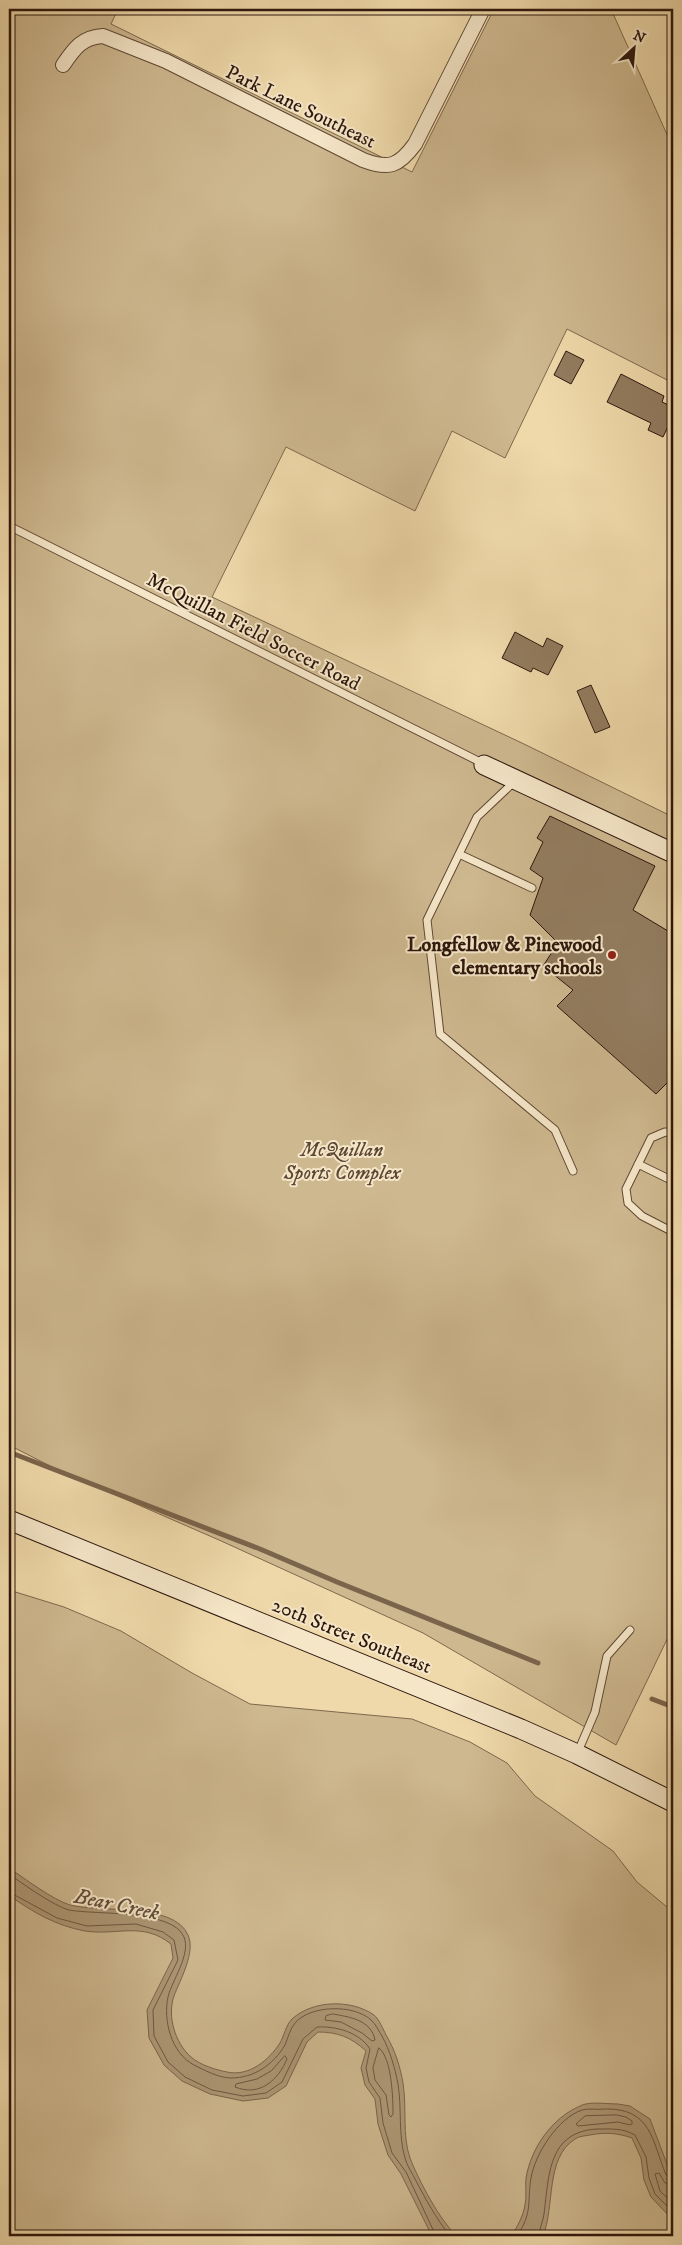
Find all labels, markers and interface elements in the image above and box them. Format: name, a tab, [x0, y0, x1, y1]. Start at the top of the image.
north arrow	[610, 22, 660, 72]
text: N	[630, 27, 649, 48]
street label: Park Lane Southeast	[221, 60, 380, 155]
street label: McQuillan Field Soccer Road	[142, 568, 364, 697]
place label: Longfellow & Pinewood elementary schools	[407, 933, 603, 981]
marker: Longfellow & Pinewood elementary schools	[606, 949, 618, 961]
park label: McQuillan Sports Complex	[283, 1138, 402, 1186]
street label: 20th Street Southeast	[268, 1593, 435, 1680]
water label: Bear Creek	[71, 1883, 162, 1927]

